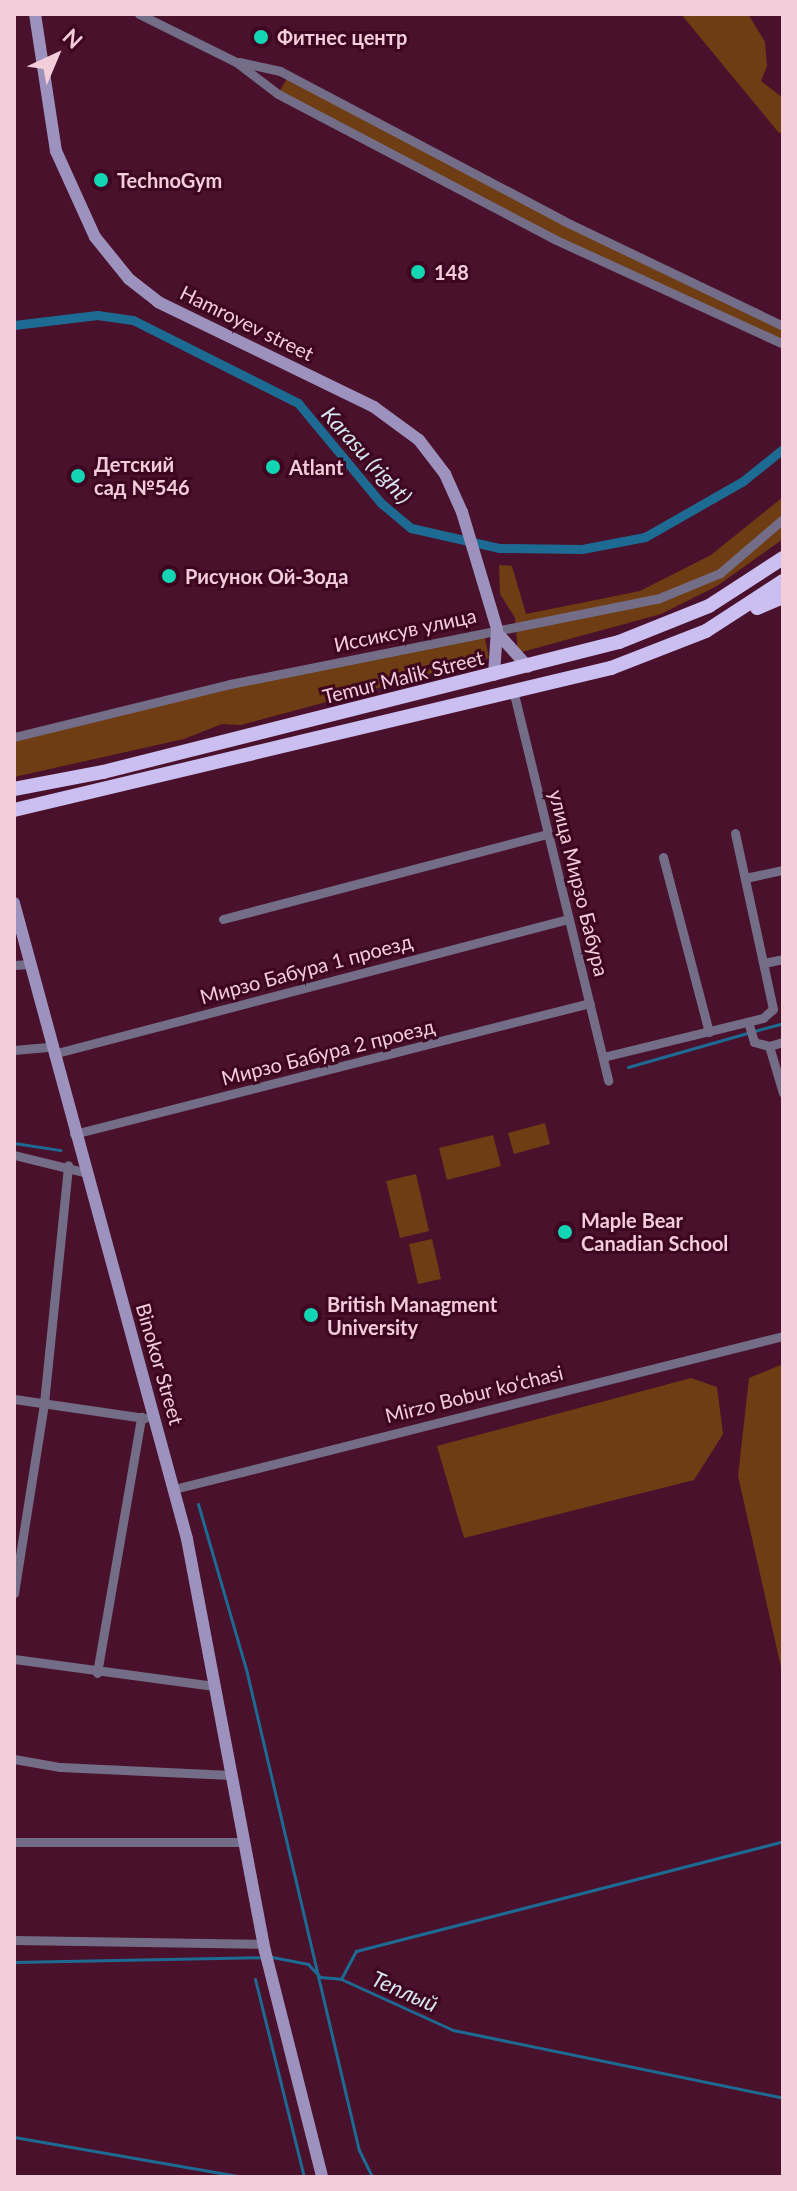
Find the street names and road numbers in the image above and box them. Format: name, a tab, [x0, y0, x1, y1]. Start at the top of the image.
street label: Hamroyev street	[176, 280, 318, 366]
street label: Иссиксув улица	[332, 603, 478, 657]
street label: Temur Malik Street	[320, 645, 486, 709]
street label: улица Мирзо Бабура	[544, 787, 614, 979]
street label: Мирзо Бабура 1 проезд	[197, 929, 415, 1009]
street label: Мирзо Бабура 2 проезд	[219, 1014, 437, 1090]
street label: Binokor Street	[131, 1300, 189, 1428]
street label: Mirzo Bobur ko‘chasi	[382, 1360, 566, 1428]

